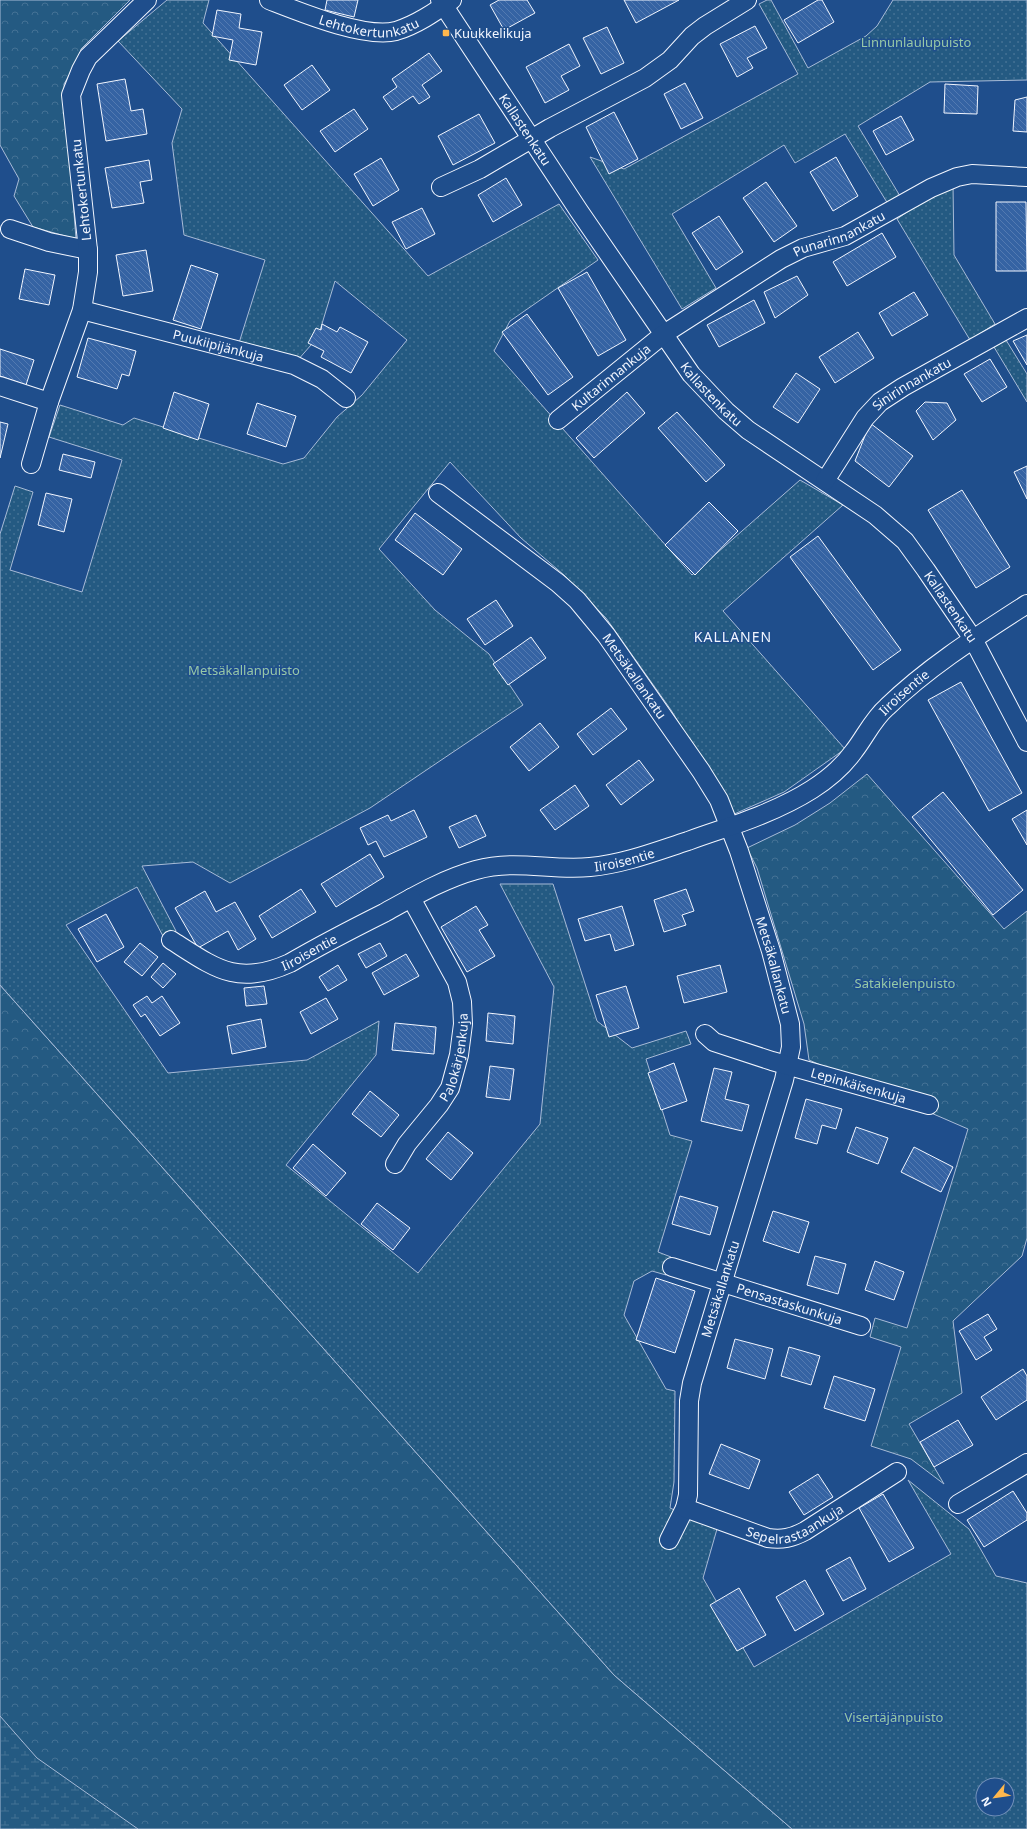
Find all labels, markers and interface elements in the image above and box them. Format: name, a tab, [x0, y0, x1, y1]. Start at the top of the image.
street label: Lehtokertunkatu	[317, 10, 422, 42]
place label: Kuukkelikuja	[454, 24, 532, 42]
marker: Kuukkelikuja	[441, 28, 451, 38]
park label: Linnunlaulupuisto	[861, 33, 971, 51]
street label: Kallastenkatu	[495, 90, 556, 169]
street label: Lehtokertunkatu	[67, 138, 95, 242]
street label: Punarinnankatu	[790, 206, 888, 261]
street label: Puukiipijänkuja	[171, 325, 266, 366]
street label: Kultarinnankuja	[567, 340, 654, 415]
street label: Sinirinnankatu	[868, 353, 954, 414]
street label: Kallastenkatu	[676, 358, 746, 430]
street label: Kallastenkatu	[920, 567, 982, 646]
district label: KALLANEN	[694, 627, 772, 646]
street label: Metsäkallankatu	[598, 630, 671, 722]
park label: Metsäkallanpuisto	[188, 661, 300, 679]
street label: Iiroisentie	[875, 665, 933, 719]
street label: Iiroisentie	[593, 844, 657, 875]
street label: Metsäkallankatu	[751, 914, 796, 1016]
street label: Iiroisentie	[278, 930, 340, 975]
park label: Satakielenpuisto	[855, 974, 956, 992]
street label: Palokärjenkuja	[435, 1013, 472, 1105]
street label: Lepinkäisenkuja	[809, 1063, 908, 1107]
street label: Metsäkallankatu	[697, 1238, 743, 1340]
street label: Pensastaskunkuja	[734, 1279, 845, 1329]
street label: Sepelrastaankuja	[744, 1500, 847, 1548]
park label: Visertäjänpuisto	[845, 1708, 944, 1726]
north arrow	[975, 1777, 1015, 1817]
text: N	[977, 1795, 995, 1810]

